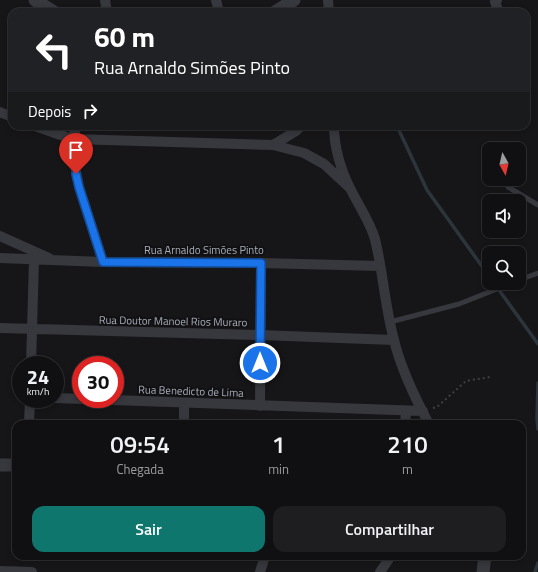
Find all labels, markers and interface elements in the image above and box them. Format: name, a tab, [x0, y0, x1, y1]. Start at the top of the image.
text: 60 m	[94, 15, 155, 58]
icon: left	[28, 24, 80, 76]
text: Rua Arnaldo Simões Pinto	[94, 54, 290, 81]
text: Depois	[28, 100, 71, 123]
icon: right	[79, 100, 101, 122]
pin	[59, 133, 93, 174]
icon: arrive	[65, 139, 87, 161]
north arrow	[482, 142, 526, 186]
map controls	[482, 142, 526, 290]
button: sound	[482, 194, 526, 238]
street label: Rua Arnaldo Simões Pinto	[144, 242, 264, 258]
button: search	[482, 246, 526, 290]
street label: Rua Doutor Manoel Rios Muraro	[99, 312, 248, 330]
position arrow	[239, 342, 281, 384]
speed limit sign: 30	[72, 356, 124, 408]
text: 24	[27, 361, 49, 392]
street label: Rua Benedicto de Lima	[138, 381, 245, 401]
text: km/h	[27, 384, 49, 399]
text: 09:54	[110, 426, 170, 462]
text: 1	[272, 426, 285, 462]
text: 210	[387, 426, 428, 462]
text: Chegada	[117, 459, 164, 479]
text: min	[268, 459, 289, 479]
text: m	[402, 459, 413, 479]
button: Sair	[32, 506, 265, 552]
button: Compartilhar	[273, 506, 506, 552]

